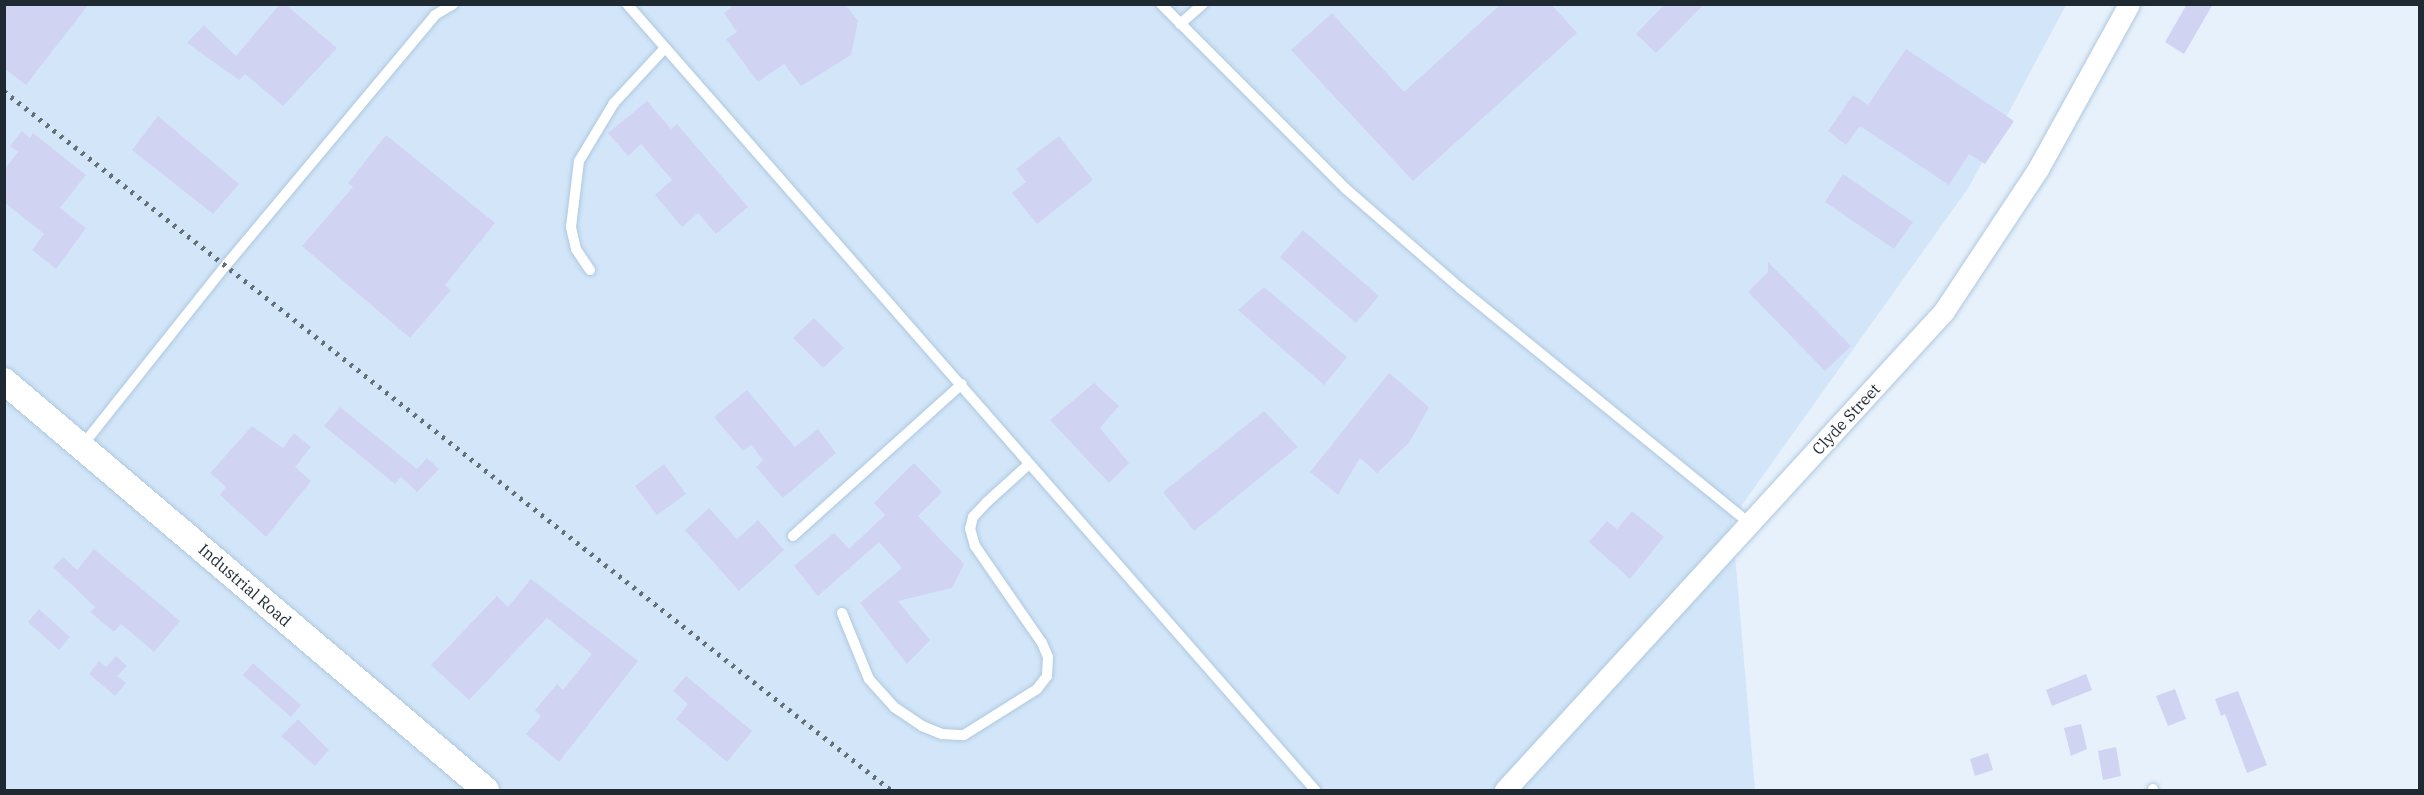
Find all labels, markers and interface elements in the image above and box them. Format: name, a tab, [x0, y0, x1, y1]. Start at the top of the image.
street label: Clyde Street	[1808, 379, 1884, 459]
street label: Industrial Road	[195, 540, 295, 630]

